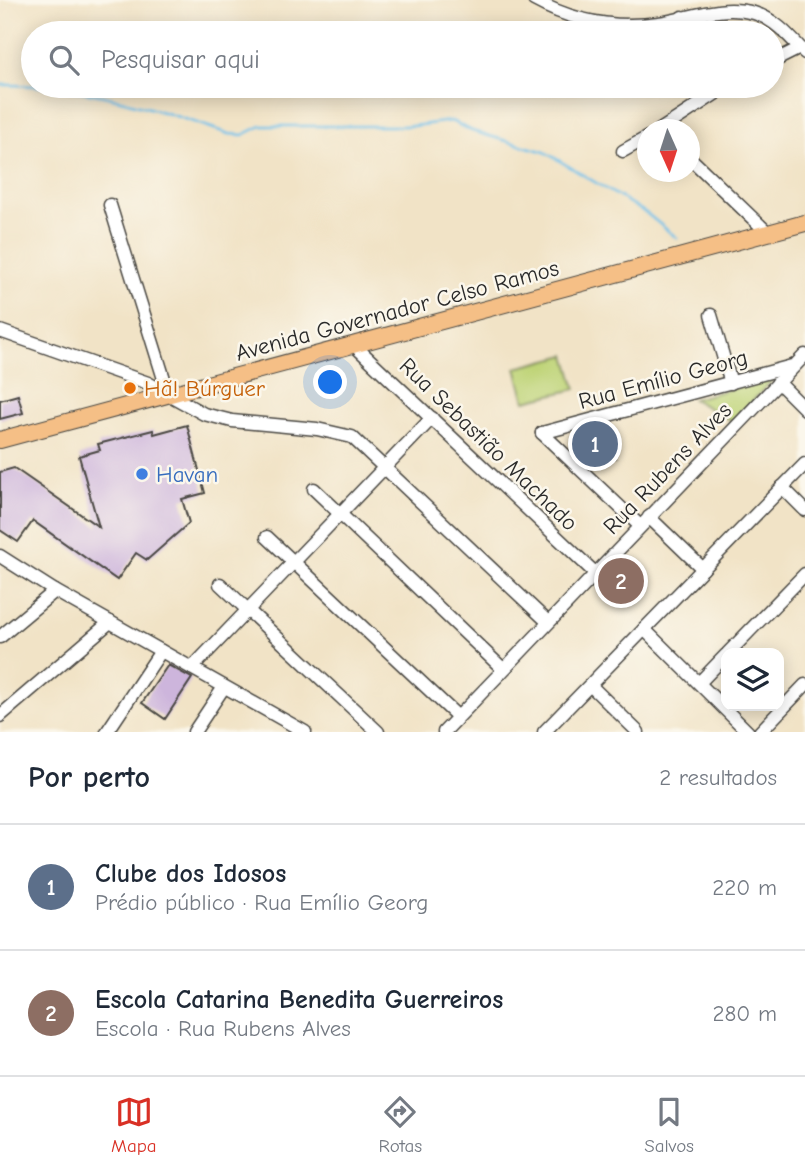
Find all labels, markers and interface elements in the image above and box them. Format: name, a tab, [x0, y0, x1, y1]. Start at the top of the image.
search box	[21, 21, 784, 98]
icon: search	[45, 41, 83, 79]
text: Pesquisar aqui	[101, 45, 260, 75]
north arrow	[637, 119, 700, 182]
street label: Avenida Governador Celso Ramos	[233, 254, 562, 367]
street label: Rua Emílio Georg	[576, 344, 751, 415]
street label: Rua Sebastião Machado	[394, 352, 583, 536]
your location	[313, 365, 347, 399]
place label: Hã! Búrguer	[144, 375, 266, 402]
marker: Hã! Búrguer	[122, 380, 138, 396]
street label: Rua Rubens Alves	[598, 397, 737, 540]
pin: 1	[572, 418, 618, 470]
place label: Havan	[156, 461, 218, 488]
marker: Havan	[134, 466, 150, 482]
pin: 2	[598, 555, 644, 607]
map controls	[721, 648, 784, 711]
button: layers	[721, 648, 784, 711]
text: Por perto	[28, 760, 150, 795]
text: 2 resultados	[659, 764, 777, 791]
text: Clube dos Idosos	[95, 859, 286, 889]
text: 1	[46, 874, 56, 901]
text: 220 m	[712, 874, 777, 901]
text: Prédio público · Rua Emílio Georg	[95, 889, 428, 916]
text: Escola Catarina Benedita Guerreiros	[95, 985, 503, 1015]
text: 2	[45, 1000, 57, 1027]
text: 280 m	[712, 1000, 777, 1027]
text: Escola · Rua Rubens Alves	[95, 1015, 351, 1042]
tab: Mapa	[111, 1093, 157, 1157]
tab: Rotas	[379, 1093, 422, 1157]
tab: Salvos	[644, 1093, 694, 1157]

